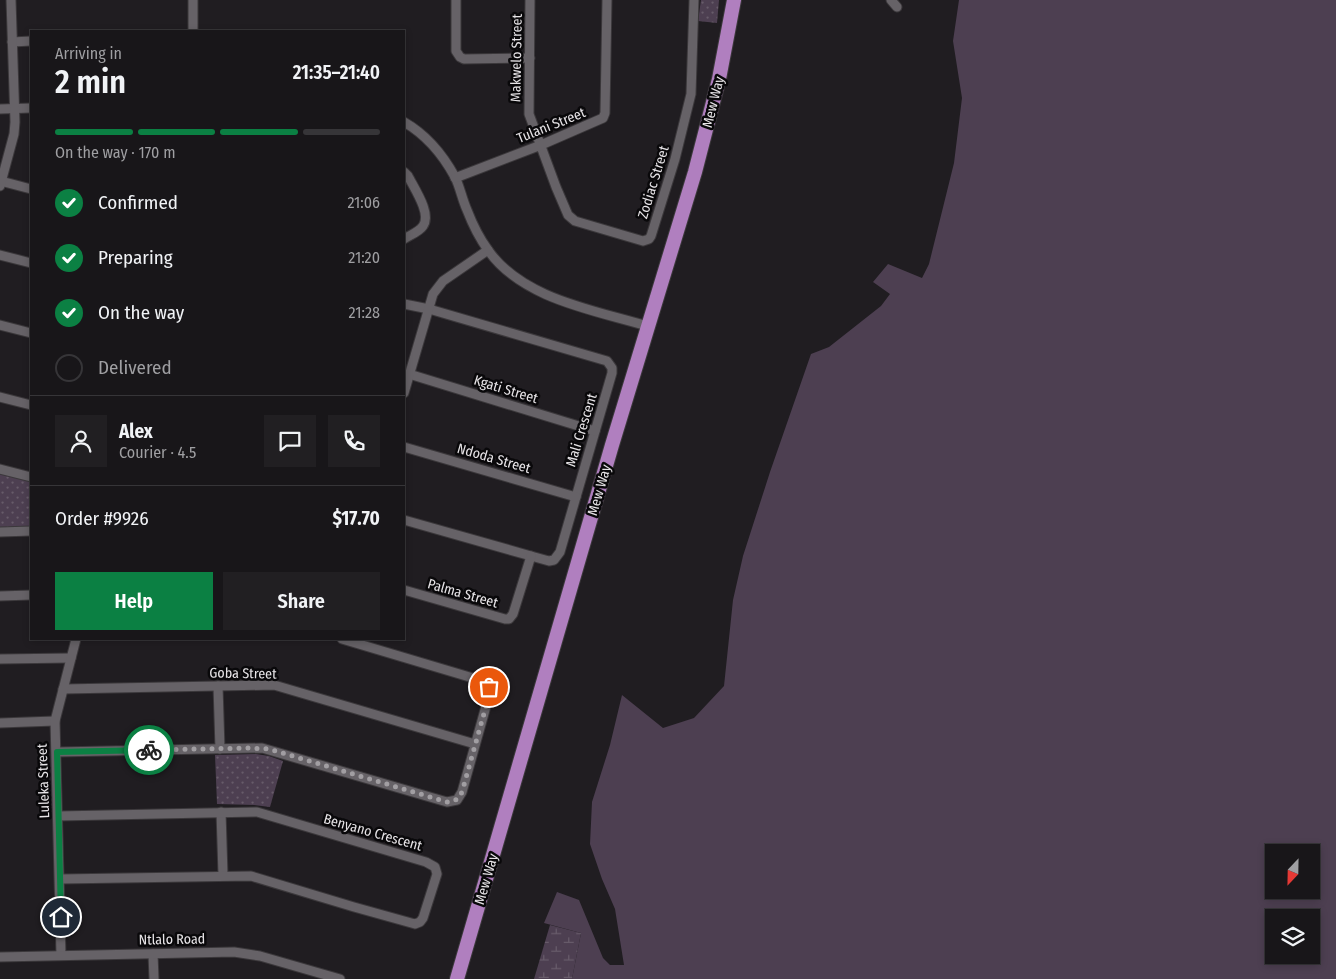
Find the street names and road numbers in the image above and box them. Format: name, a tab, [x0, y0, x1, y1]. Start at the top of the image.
street label: Makwelo Street	[507, 13, 526, 102]
street label: Mew Way	[699, 74, 728, 130]
street label: Tulani Street	[514, 104, 588, 147]
street label: Zodiac Street	[634, 143, 673, 221]
street label: Kgati Street	[472, 372, 540, 407]
street label: Mali Crescent	[562, 391, 601, 469]
street label: Ndoda Street	[455, 440, 533, 477]
street label: Mew Way	[584, 462, 615, 518]
street label: Palma Street	[426, 575, 500, 612]
street label: Goba Street	[209, 664, 277, 683]
street label: Luleka Street	[34, 743, 53, 819]
street label: Benyano Crescent	[322, 810, 424, 855]
street label: Mew Way	[471, 851, 502, 907]
street label: Ntlalo Road	[139, 930, 205, 949]

